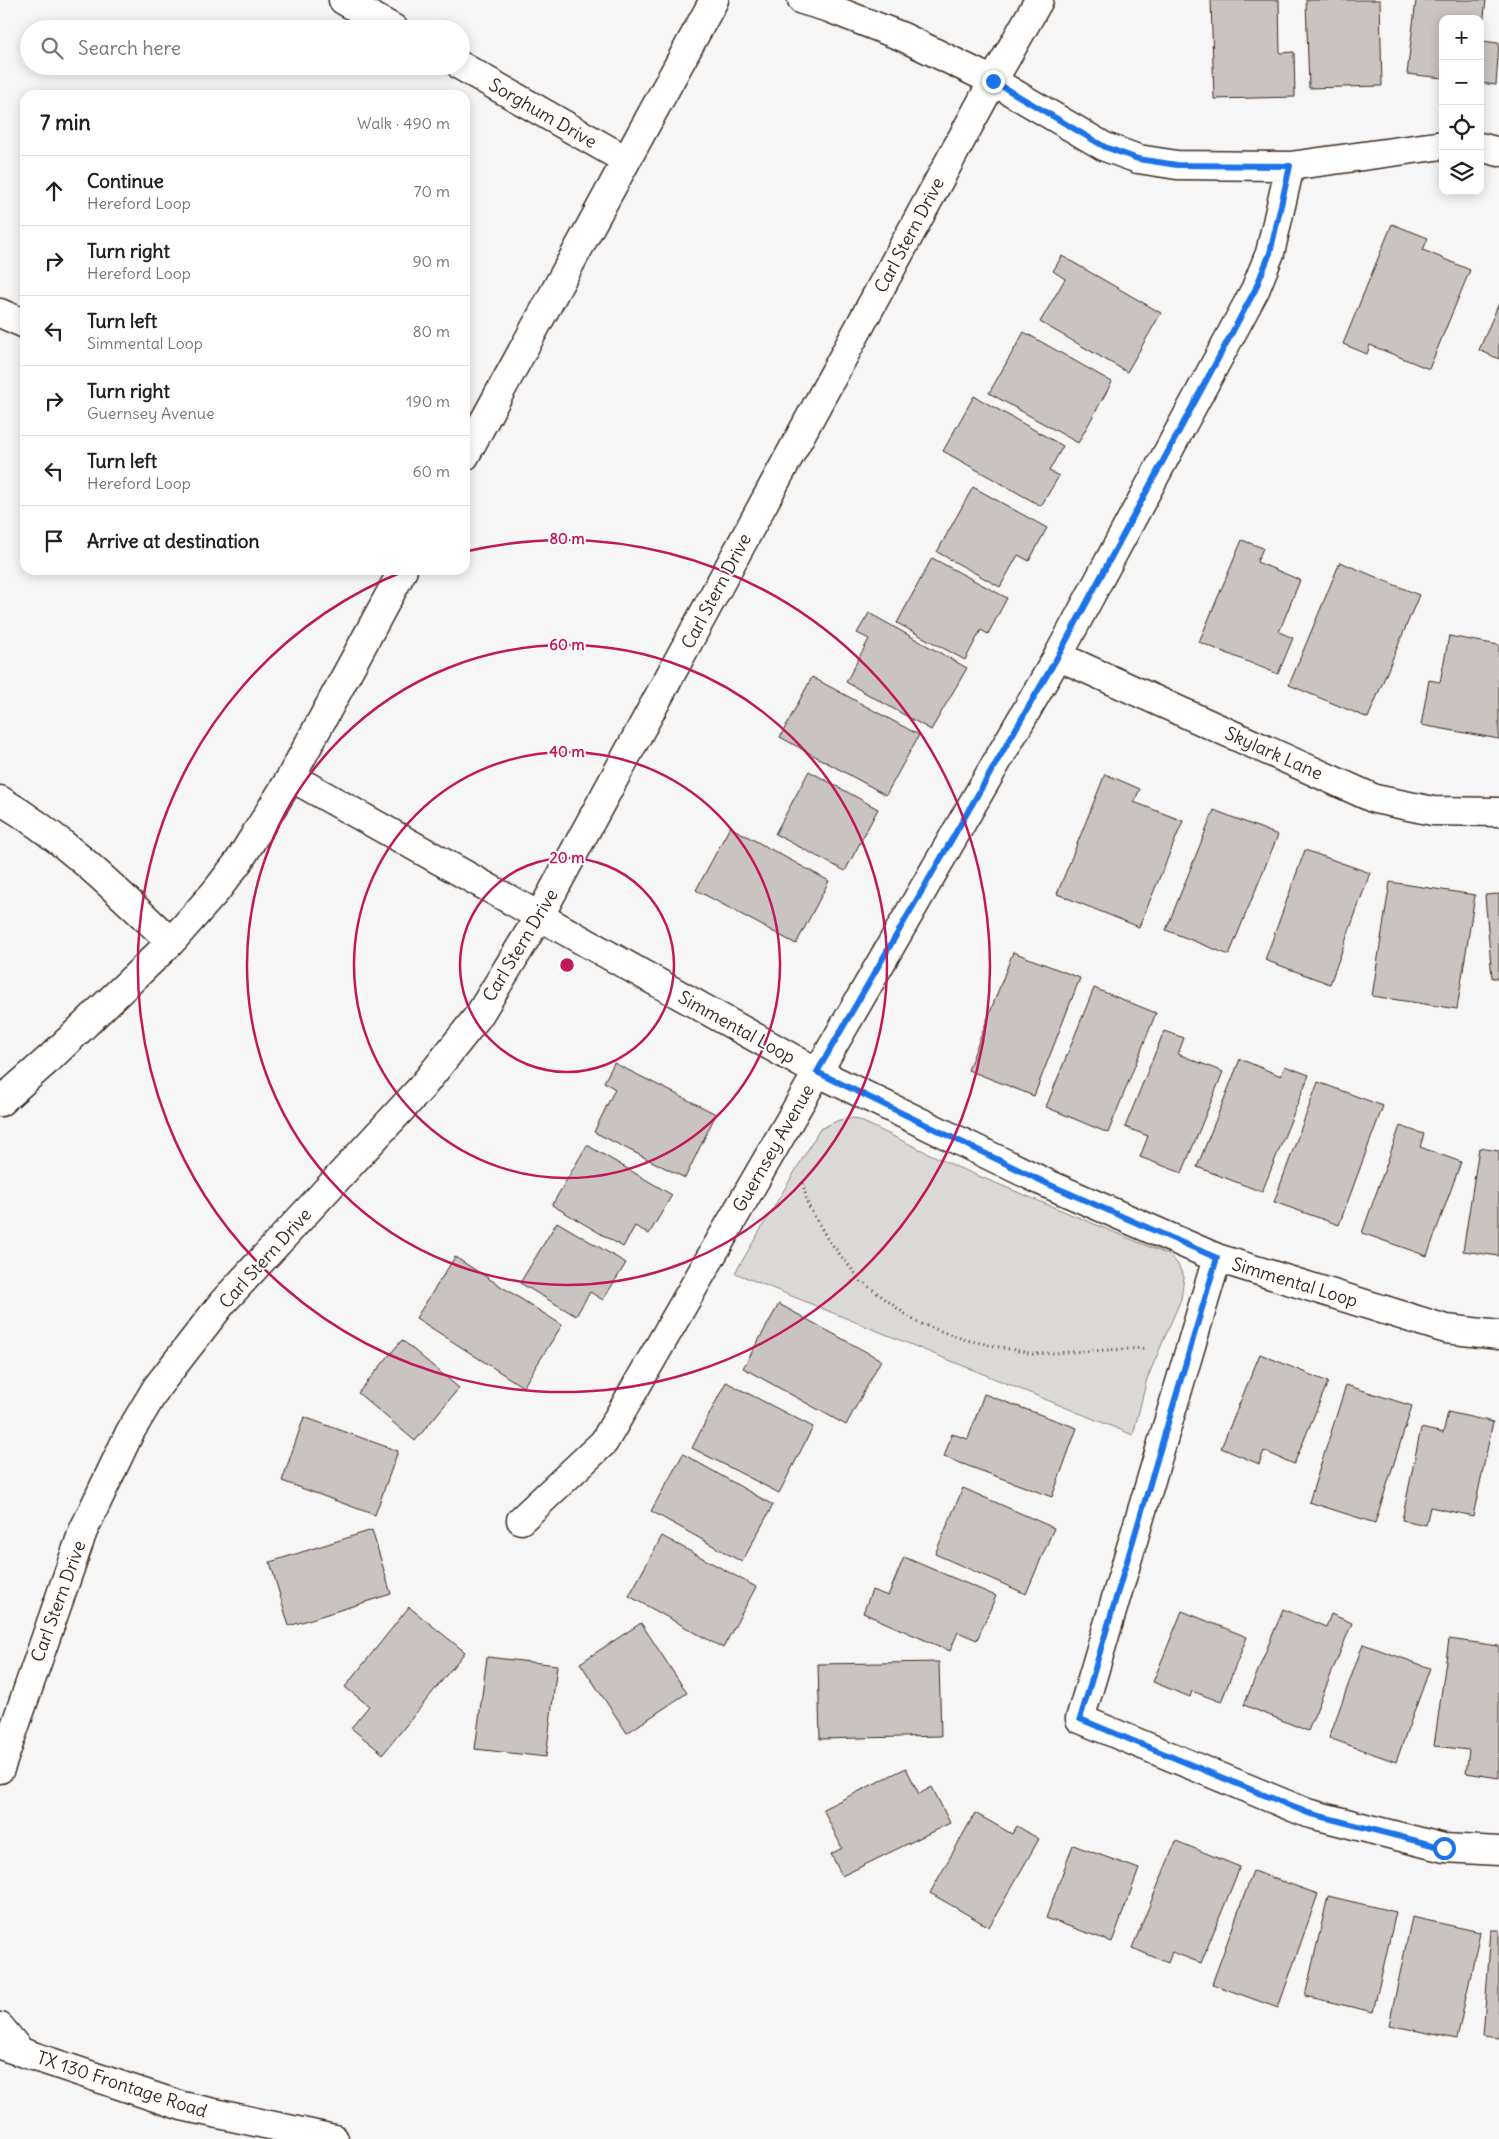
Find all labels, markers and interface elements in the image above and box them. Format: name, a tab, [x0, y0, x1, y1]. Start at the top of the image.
map controls	[1439, 15, 1484, 195]
button: +	[1439, 15, 1484, 60]
search box	[20, 20, 470, 75]
icon: search	[38, 34, 66, 62]
text: Search here	[78, 36, 181, 60]
button: −	[1439, 60, 1484, 105]
route end	[982, 70, 1005, 93]
street label: Sorghum Drive	[485, 73, 601, 153]
button: locate	[1439, 105, 1484, 150]
text: 7 min	[40, 109, 91, 136]
text: Walk · 490 m	[357, 113, 450, 133]
button: layers	[1439, 150, 1484, 195]
text: Continue	[87, 169, 164, 193]
street label: Carl Stern Drive	[869, 173, 949, 297]
icon: ahead	[40, 177, 68, 205]
text: 70 m	[414, 181, 450, 201]
text: Hereford Loop	[87, 193, 191, 213]
text: Turn right	[87, 239, 170, 263]
icon: right	[40, 247, 68, 275]
text: 90 m	[412, 251, 450, 271]
text: Hereford Loop	[87, 263, 191, 283]
text: Turn left	[87, 309, 157, 333]
icon: left	[40, 317, 68, 345]
text: 80 m	[412, 321, 450, 341]
text: Simmental Loop	[87, 333, 203, 353]
text: Turn right	[87, 379, 170, 403]
icon: right	[40, 387, 68, 415]
text: 190 m	[406, 391, 450, 411]
text: Guernsey Avenue	[87, 403, 215, 423]
text: Turn left	[87, 449, 157, 473]
icon: left	[40, 457, 68, 485]
text: 60 m	[412, 461, 450, 481]
text: Hereford Loop	[87, 473, 191, 493]
icon: arrive	[40, 527, 68, 555]
text: Arrive at destination	[87, 529, 260, 553]
text: 80 m	[549, 529, 585, 548]
street label: Carl Stern Drive	[676, 529, 756, 653]
text: 60 m	[549, 635, 585, 654]
street label: Skylark Lane	[1222, 721, 1326, 785]
text: 40 m	[549, 742, 585, 761]
text: 20 m	[550, 848, 584, 867]
street label: Carl Stern Drive	[477, 884, 563, 1006]
centre of rings	[558, 956, 576, 974]
street label: Simmental Loop	[674, 985, 800, 1069]
street label: Guernsey Avenue	[727, 1080, 819, 1216]
street label: Carl Stern Drive	[214, 1203, 316, 1313]
street label: Simmental Loop	[1229, 1252, 1361, 1312]
street label: Carl Stern Drive	[25, 1537, 91, 1665]
route start	[1433, 1837, 1456, 1860]
street label: TX 130 Frontage Road	[34, 2046, 211, 2123]

